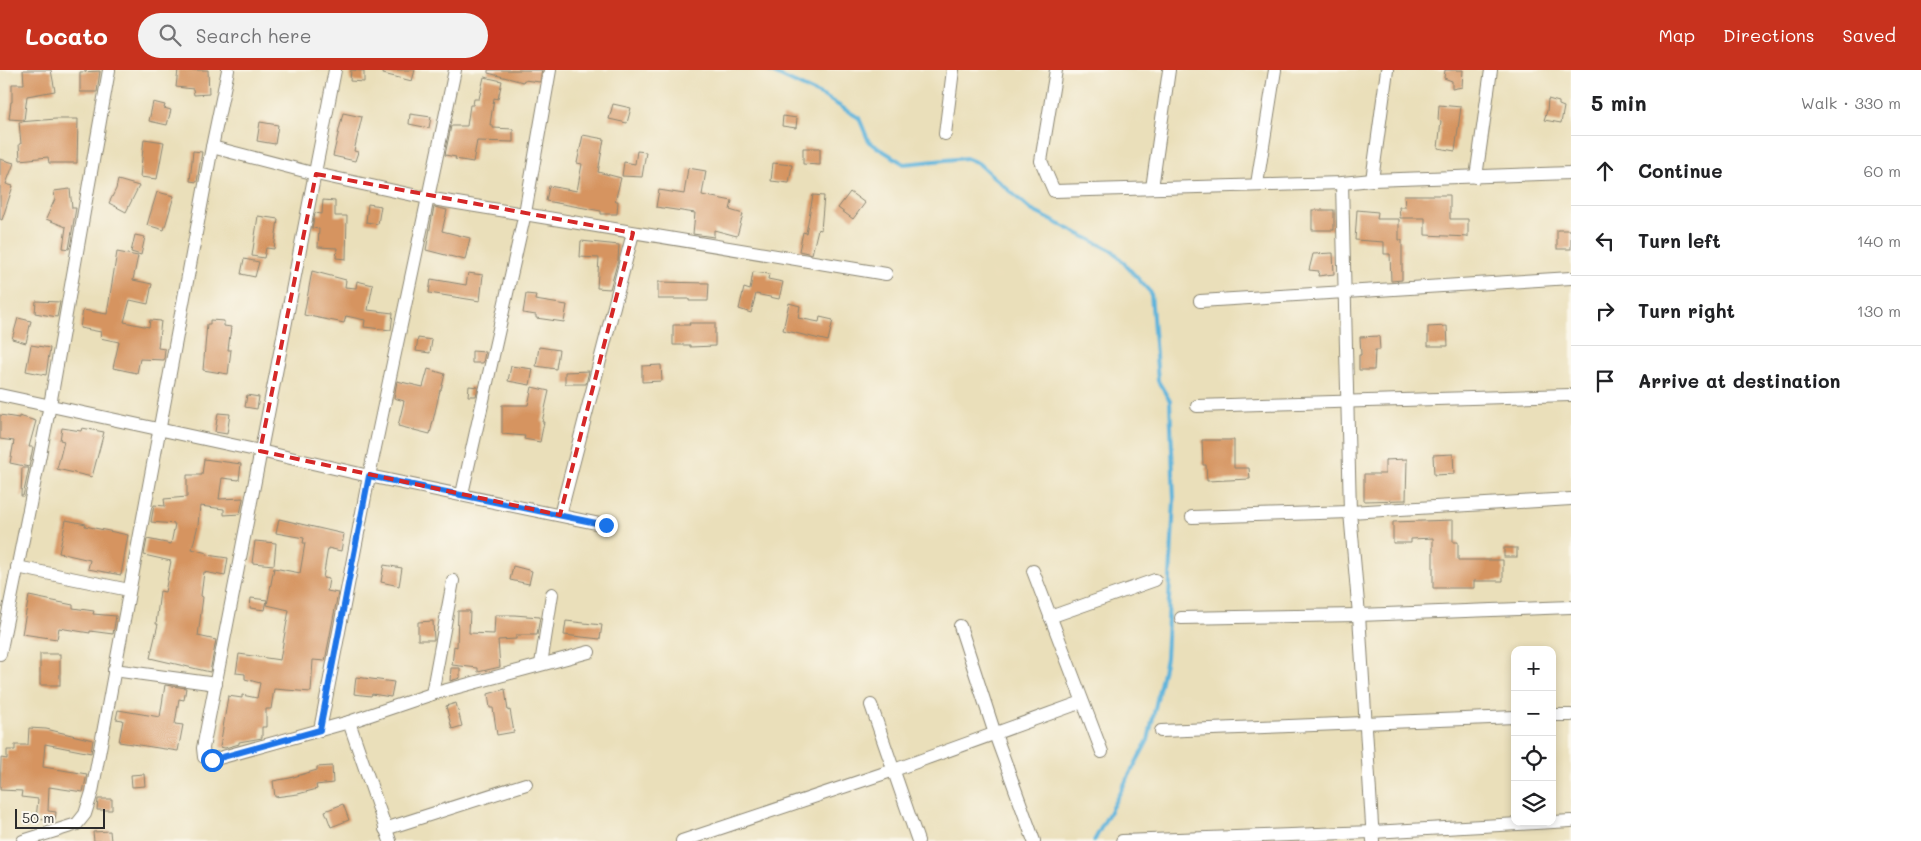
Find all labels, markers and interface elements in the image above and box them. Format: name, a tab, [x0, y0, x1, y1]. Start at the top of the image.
search box	[138, 13, 488, 58]
text: Locato	[25, 20, 108, 51]
icon: search	[156, 21, 184, 49]
text: Search here	[196, 23, 311, 48]
text: Map	[1658, 23, 1695, 47]
text: Directions	[1723, 23, 1815, 47]
text: Saved	[1843, 23, 1896, 47]
text: 5 min	[1591, 89, 1647, 116]
text: Walk · 330 m	[1801, 92, 1901, 113]
icon: ahead	[1591, 157, 1619, 185]
text: Continue	[1638, 158, 1723, 183]
text: 60 m	[1864, 160, 1901, 181]
icon: left	[1591, 227, 1619, 255]
text: Turn left	[1638, 228, 1721, 253]
text: 140 m	[1857, 230, 1901, 251]
icon: right	[1591, 297, 1619, 325]
text: Turn right	[1638, 298, 1735, 323]
text: 130 m	[1857, 300, 1901, 321]
icon: arrive	[1591, 367, 1619, 395]
text: Arrive at destination	[1638, 368, 1841, 393]
route end	[595, 514, 618, 537]
map controls	[1511, 646, 1556, 826]
button: +	[1511, 646, 1556, 691]
button: −	[1511, 691, 1556, 736]
button: locate	[1511, 736, 1556, 781]
route start	[201, 749, 224, 772]
button: layers	[1511, 781, 1556, 826]
scale bar	[15, 806, 105, 829]
text: 50 m	[22, 808, 54, 827]

